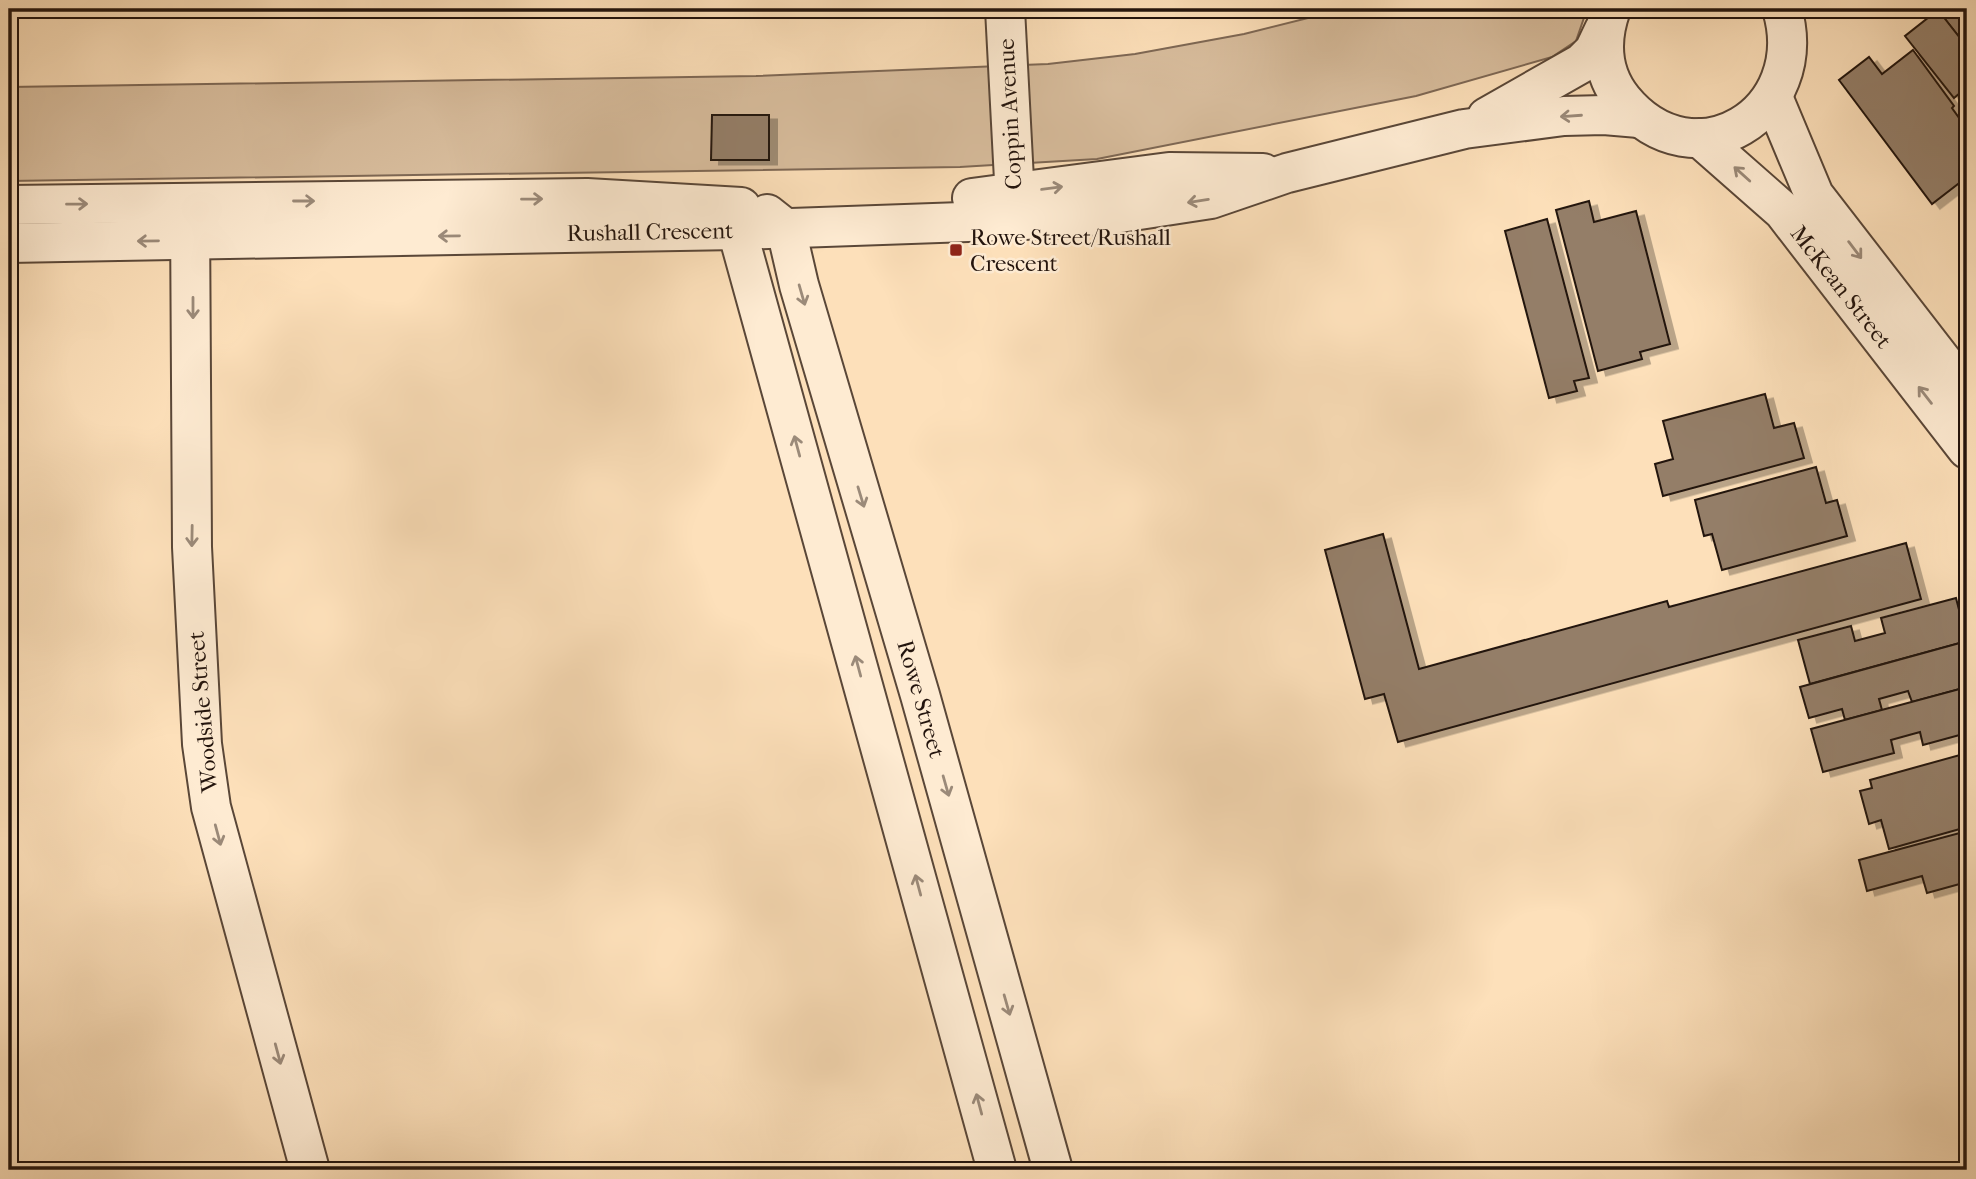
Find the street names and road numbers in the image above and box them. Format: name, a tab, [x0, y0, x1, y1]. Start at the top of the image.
street label: Coppin Avenue	[993, 38, 1027, 190]
street label: Rushall Crescent	[566, 217, 734, 247]
street label: McKean Street	[1785, 220, 1897, 354]
street label: Woodside Street	[183, 630, 224, 795]
street label: Rowe Street	[891, 637, 951, 761]

